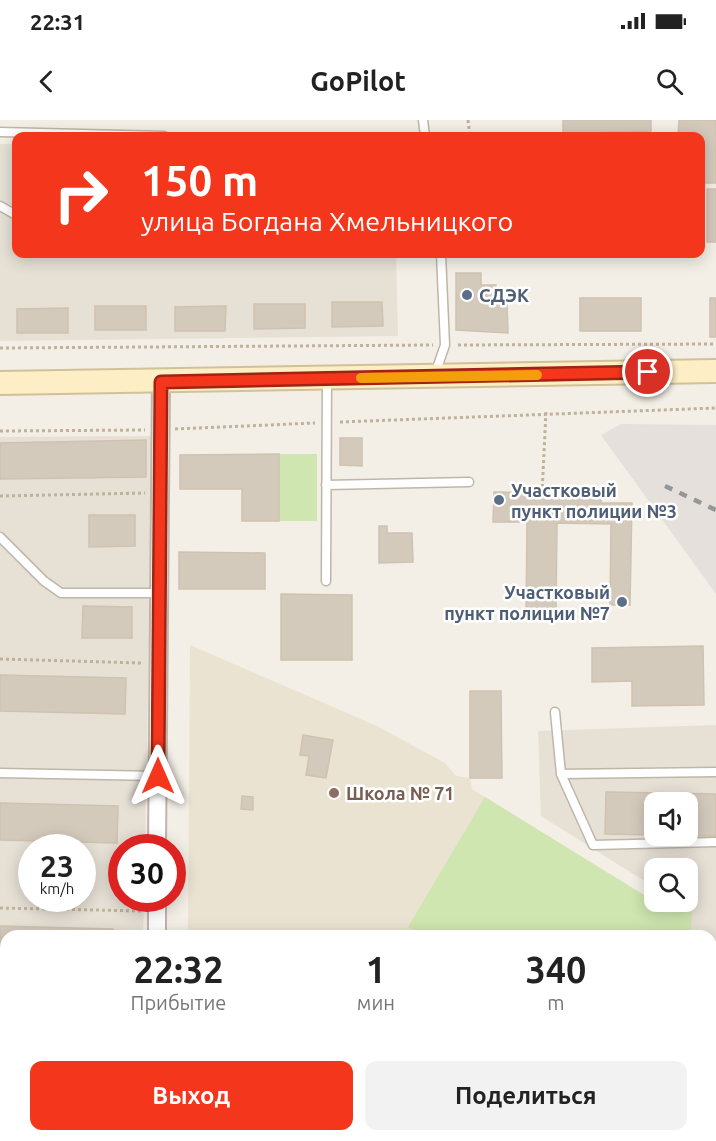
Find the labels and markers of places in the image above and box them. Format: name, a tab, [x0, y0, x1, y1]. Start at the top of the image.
place label: СДЭК	[479, 285, 529, 305]
marker: СДЭК	[460, 288, 474, 302]
pin	[622, 346, 673, 397]
place label: Участковый пункт полиции №3	[511, 480, 677, 521]
marker: Участковый пункт полиции №3	[492, 493, 506, 507]
place label: Участковый пункт полиции №7	[444, 582, 610, 623]
marker: Участковый пункт полиции №7	[615, 595, 629, 609]
place label: Школа № 71	[346, 783, 454, 803]
marker: Школа № 71	[327, 786, 341, 800]

